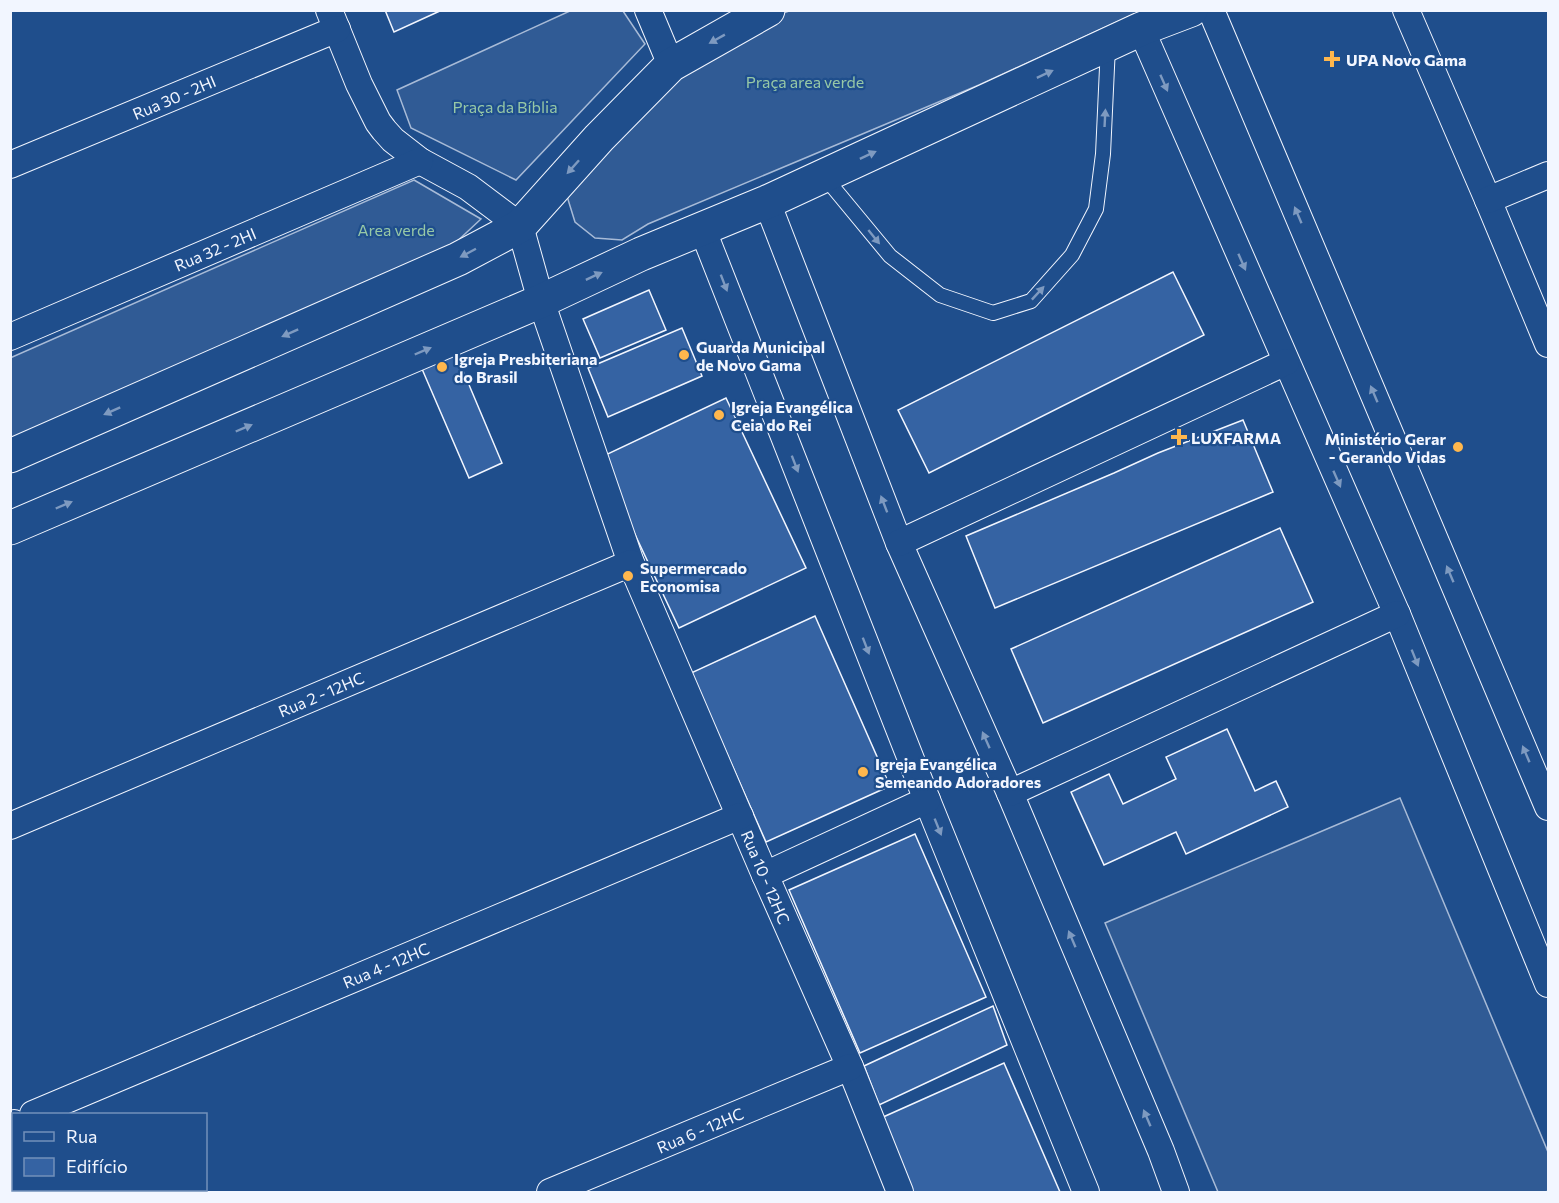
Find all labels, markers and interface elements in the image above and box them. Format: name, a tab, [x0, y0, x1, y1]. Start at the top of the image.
one-way arrow	[709, 34, 726, 44]
marker: UPA Novo Gama	[1323, 50, 1341, 68]
place label: UPA Novo Gama	[1346, 50, 1466, 69]
one-way arrow	[1037, 69, 1054, 78]
street label: Rua 30 - 2HI	[129, 71, 219, 123]
park label: Praça area verde	[746, 72, 864, 91]
one-way arrow	[1160, 74, 1170, 92]
park label: Praça da Bíblia	[452, 97, 558, 116]
one-way arrow	[1100, 108, 1109, 127]
one-way arrow	[859, 150, 876, 159]
one-way arrow	[567, 159, 580, 174]
one-way arrow	[1293, 206, 1302, 224]
park label: Area verde	[357, 220, 435, 239]
street label: Rua 32 - 2HI	[171, 223, 259, 275]
one-way arrow	[867, 229, 879, 244]
one-way arrow	[460, 248, 477, 258]
one-way arrow	[1238, 253, 1247, 270]
one-way arrow	[585, 272, 602, 281]
one-way arrow	[719, 274, 729, 292]
one-way arrow	[1031, 286, 1045, 301]
one-way arrow	[282, 328, 299, 337]
place label: Guarda Municipal de Novo Gama	[696, 337, 825, 374]
one-way arrow	[414, 346, 432, 356]
marker: Guarda Municipal de Novo Gama	[677, 348, 691, 362]
place label: Igreja Presbiteriana do Brasil	[454, 349, 597, 386]
marker: Igreja Presbiteriana do Brasil	[435, 360, 449, 374]
one-way arrow	[1369, 385, 1379, 403]
place label: Igreja Evangélica Ceia do Rei	[731, 397, 853, 434]
one-way arrow	[103, 407, 120, 416]
marker: Igreja Evangélica Ceia do Rei	[712, 408, 726, 422]
one-way arrow	[235, 423, 253, 433]
place label: LUXFARMA	[1191, 428, 1282, 447]
place label: Ministério Gerar - Gerando Vidas	[1325, 429, 1446, 466]
marker: LUXFARMA	[1172, 430, 1186, 444]
marker: Ministério Gerar - Gerando Vidas	[1451, 440, 1465, 454]
one-way arrow	[791, 455, 800, 473]
one-way arrow	[1332, 470, 1342, 488]
one-way arrow	[879, 494, 889, 512]
one-way arrow	[56, 500, 74, 510]
place label: Supermercado Economisa	[640, 558, 748, 595]
one-way arrow	[1445, 565, 1454, 583]
marker: Supermercado Economisa	[621, 569, 635, 583]
one-way arrow	[861, 637, 871, 655]
one-way arrow	[1411, 649, 1420, 667]
street label: Rua 2 - 12HC	[275, 667, 367, 721]
one-way arrow	[982, 732, 991, 749]
one-way arrow	[1521, 744, 1531, 762]
place label: Igreja Evangélica Semeando Adoradores	[875, 754, 1041, 791]
marker: Igreja Evangélica Semeando Adoradores	[856, 765, 870, 779]
one-way arrow	[934, 818, 943, 836]
street label: Rua 10 - 12HC	[738, 827, 794, 927]
one-way arrow	[1066, 930, 1076, 948]
street label: Rua 4 - 12HC	[340, 938, 432, 992]
street label: Rua 6 - 12HC	[654, 1103, 746, 1157]
one-way arrow	[1143, 1110, 1152, 1127]
legend	[12, 1113, 207, 1191]
text: Rua	[66, 1125, 97, 1147]
text: Edifício	[66, 1155, 128, 1177]

